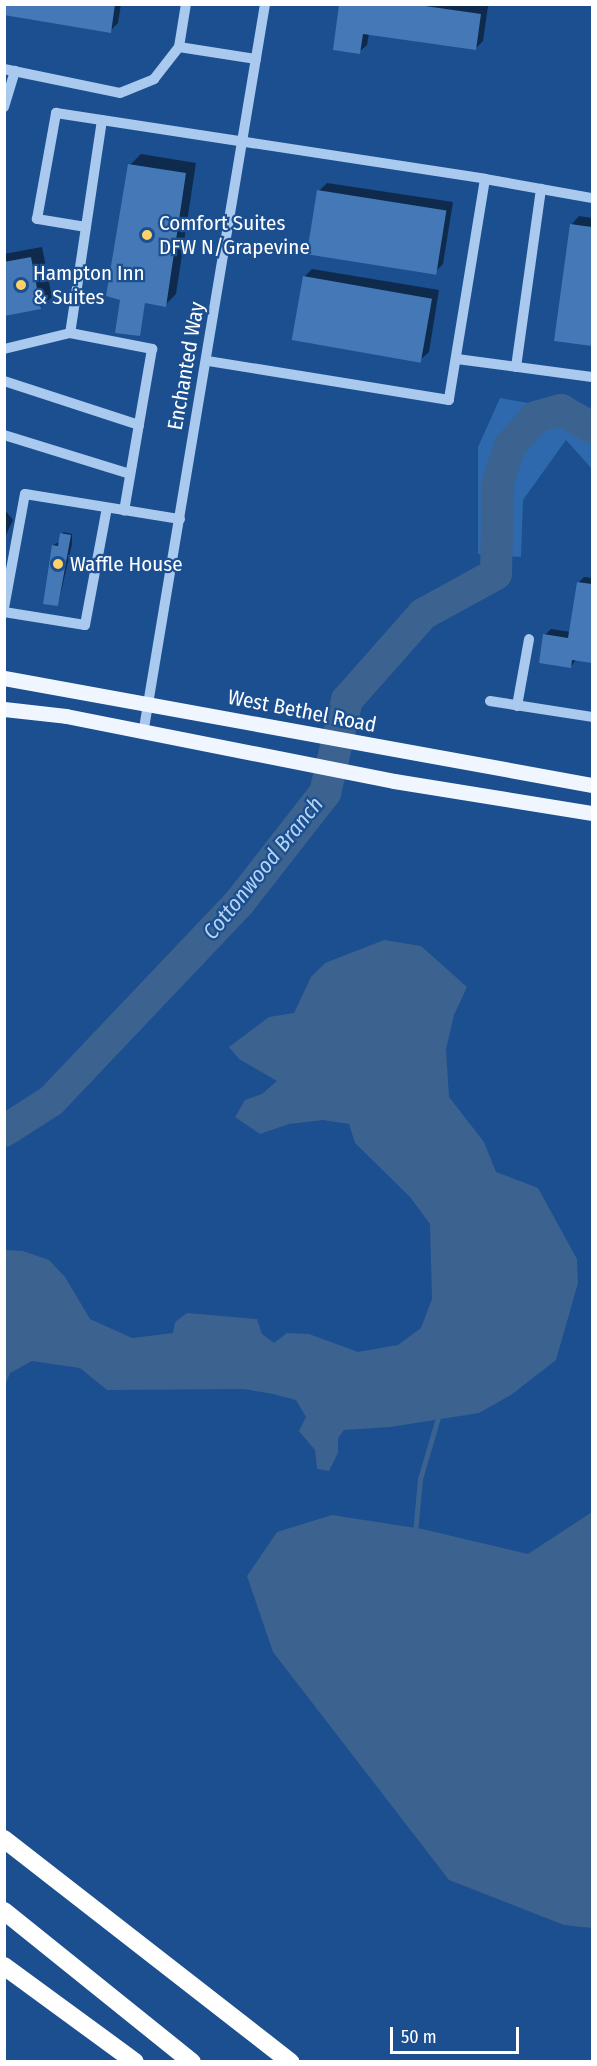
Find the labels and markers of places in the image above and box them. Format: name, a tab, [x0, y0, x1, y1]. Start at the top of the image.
place label: Comfort Suites DFW N/Grapevine	[159, 210, 310, 260]
marker: Comfort Suites DFW N/Grapevine	[140, 228, 154, 242]
place label: Hampton Inn & Suites	[33, 260, 145, 310]
marker: Hampton Inn & Suites	[14, 278, 28, 292]
place label: Waffle House	[70, 551, 183, 577]
marker: Waffle House	[51, 557, 65, 571]

